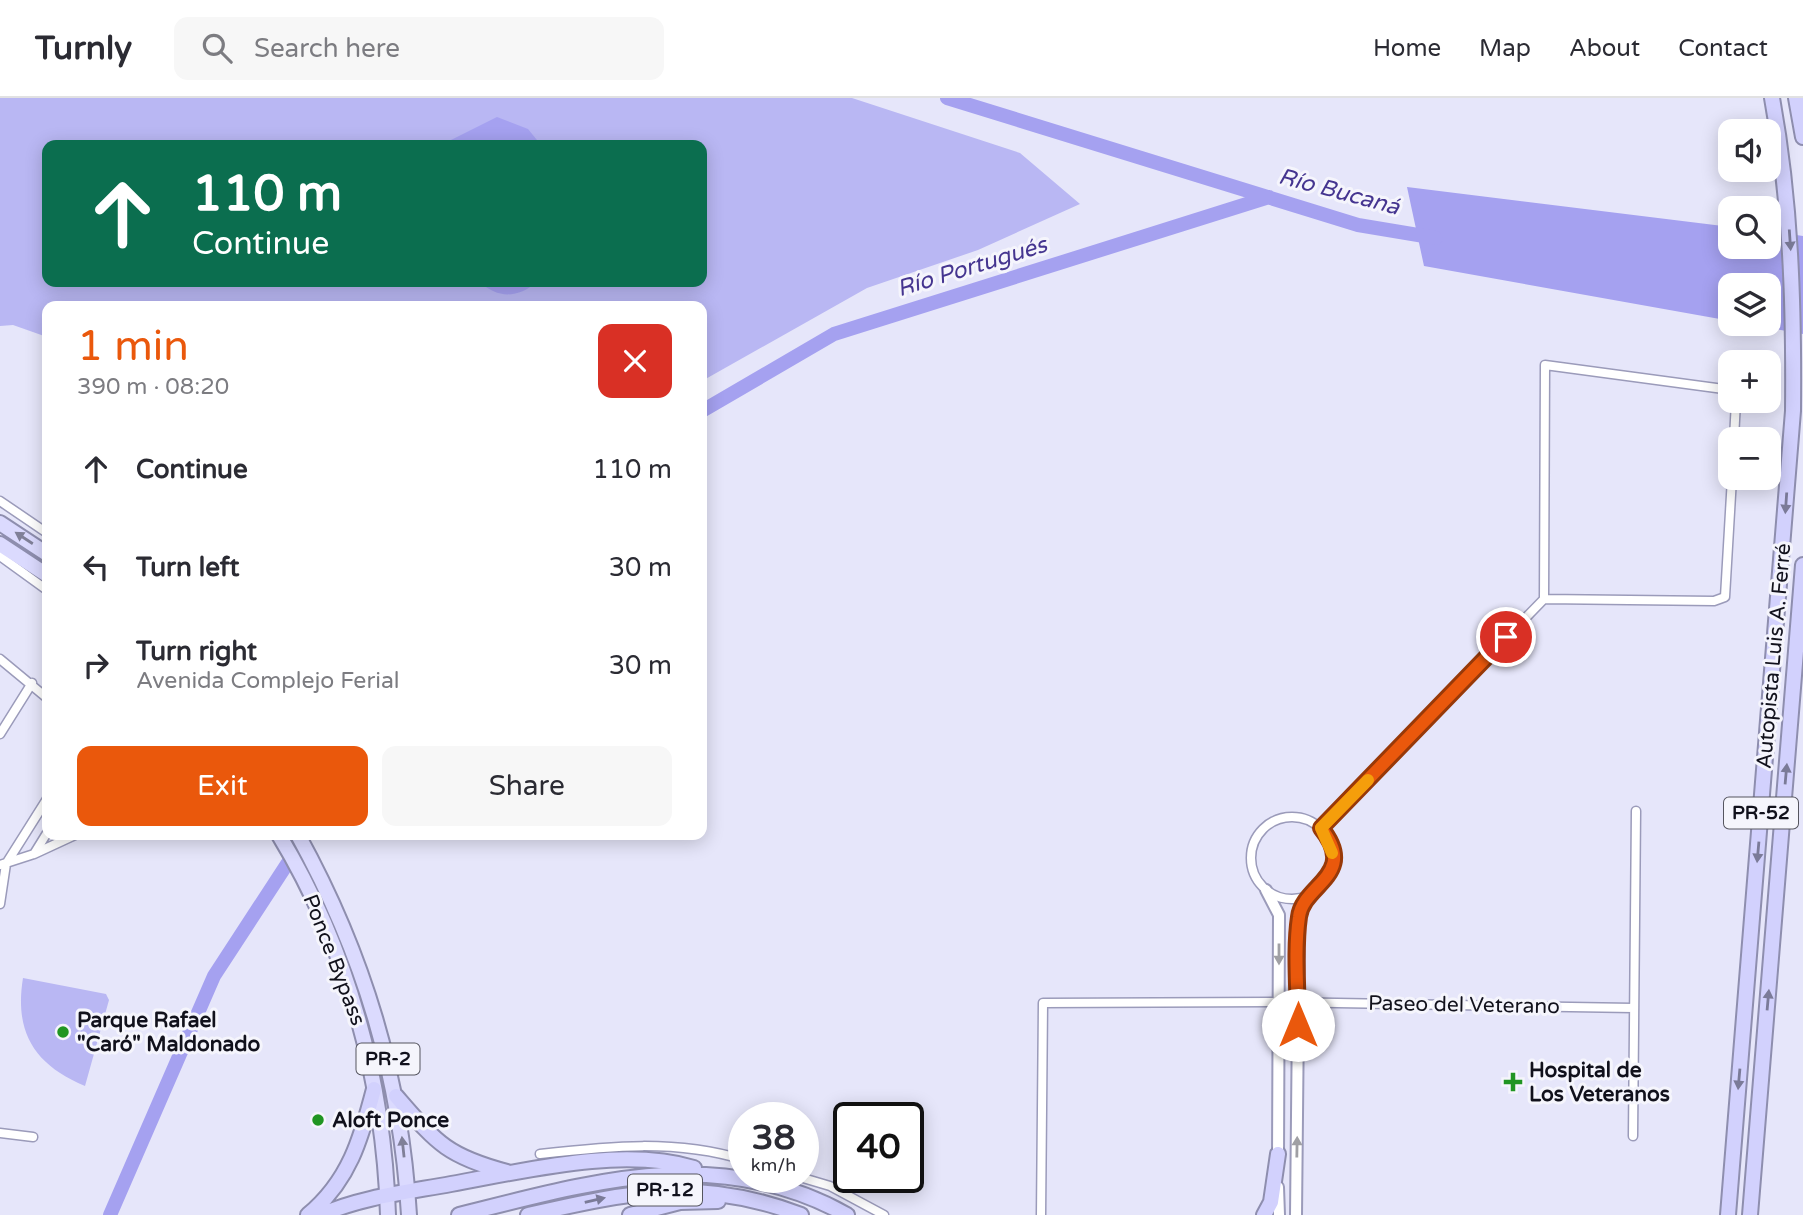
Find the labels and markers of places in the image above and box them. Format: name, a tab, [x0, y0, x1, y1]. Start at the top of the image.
pin	[1476, 607, 1536, 667]
place label: Parque Rafael "Caró" Maldonado	[77, 1008, 261, 1057]
marker: Parque Rafael "Caró" Maldonado	[55, 1024, 71, 1040]
place label: Hospital de Los Veteranos	[1529, 1058, 1670, 1107]
marker: Hospital de Los Veteranos	[1503, 1072, 1523, 1092]
place label: Aloft Ponce	[332, 1108, 449, 1133]
marker: Aloft Ponce	[310, 1112, 326, 1128]

